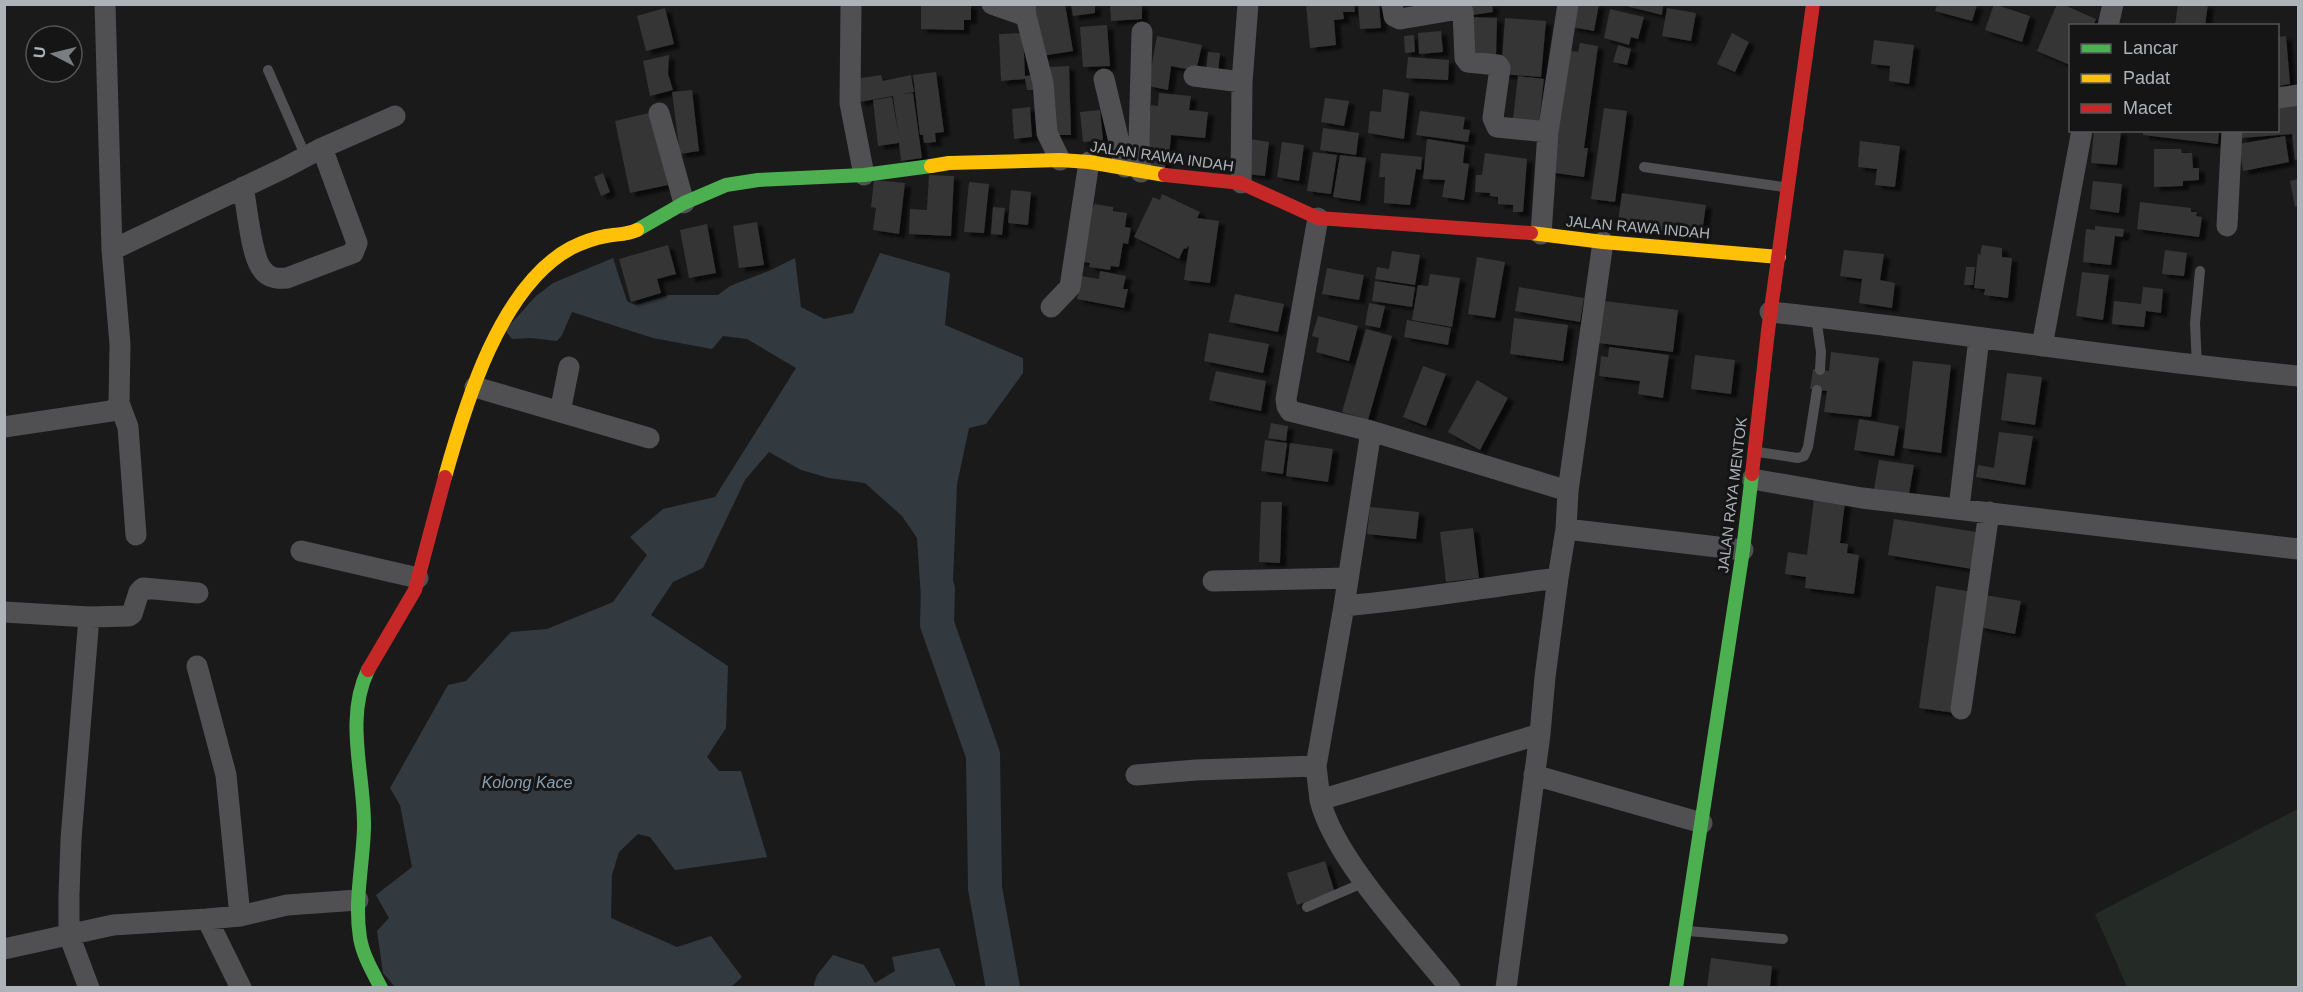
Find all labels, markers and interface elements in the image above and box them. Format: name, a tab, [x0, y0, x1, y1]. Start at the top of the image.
north arrow	[24, 24, 84, 84]
legend	[2069, 24, 2279, 132]
text: Lancar	[2123, 38, 2178, 58]
text: U	[30, 45, 49, 59]
text: Padat	[2123, 68, 2170, 88]
text: Macet	[2123, 98, 2172, 118]
street label: JALAN RAWA INDAH	[1089, 138, 1235, 174]
street label: JALAN RAWA INDAH	[1565, 212, 1711, 242]
street label: JALAN RAYA MENTOK	[1714, 416, 1750, 574]
water label: Kolong Kace	[482, 774, 572, 791]

